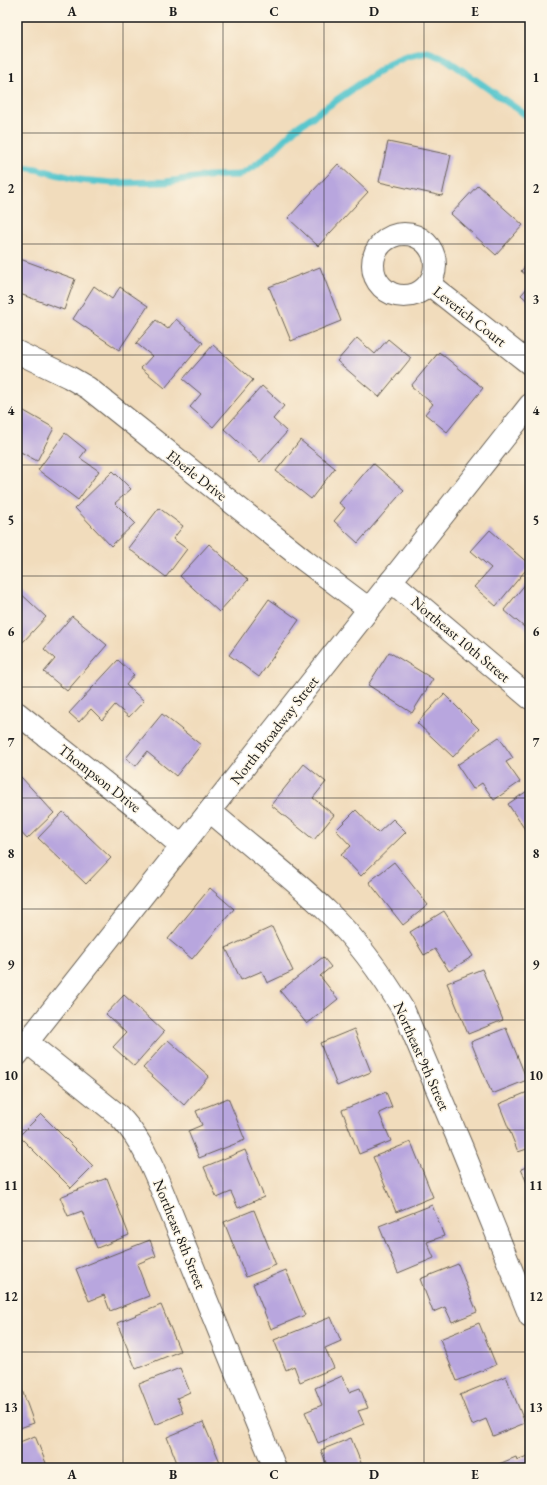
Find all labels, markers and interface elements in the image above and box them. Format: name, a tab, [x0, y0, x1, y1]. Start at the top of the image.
text: A	[66, 3, 77, 20]
text: B	[169, 3, 177, 20]
text: C	[269, 3, 279, 20]
text: D	[369, 3, 379, 20]
text: E	[471, 3, 479, 20]
text: 1	[8, 69, 15, 86]
text: 1	[533, 69, 540, 86]
text: 2	[8, 180, 15, 197]
text: 2	[533, 180, 540, 197]
street label: Leverich Court	[430, 281, 511, 351]
text: 3	[8, 291, 15, 308]
text: 3	[533, 291, 540, 308]
text: 4	[8, 402, 15, 419]
text: 4	[533, 402, 540, 419]
street label: Eberle Drive	[163, 445, 231, 505]
text: 5	[8, 512, 14, 529]
text: 5	[533, 512, 539, 529]
street label: Northeast 10th Street	[407, 592, 515, 686]
text: 6	[8, 623, 15, 640]
text: 6	[533, 623, 540, 640]
street label: North Broadway Street	[226, 672, 323, 788]
text: 7	[8, 734, 15, 751]
text: 7	[533, 734, 540, 751]
street label: Thompson Drive	[55, 740, 145, 816]
text: 8	[8, 845, 15, 862]
text: 8	[533, 845, 540, 862]
text: 9	[8, 956, 15, 973]
text: 9	[533, 956, 540, 973]
street label: Northeast 9th Street	[390, 999, 455, 1113]
text: 10	[4, 1067, 18, 1084]
text: 10	[529, 1067, 543, 1084]
street label: Northeast 8th Street	[149, 1176, 211, 1292]
text: 11	[4, 1177, 18, 1194]
text: 11	[529, 1177, 543, 1194]
text: 12	[4, 1288, 18, 1305]
text: 12	[529, 1288, 543, 1305]
text: 13	[4, 1399, 18, 1416]
text: 13	[529, 1399, 543, 1416]
text: A	[66, 1466, 77, 1483]
text: B	[169, 1466, 177, 1483]
text: C	[269, 1466, 279, 1483]
text: D	[369, 1466, 379, 1483]
text: E	[471, 1466, 479, 1483]

